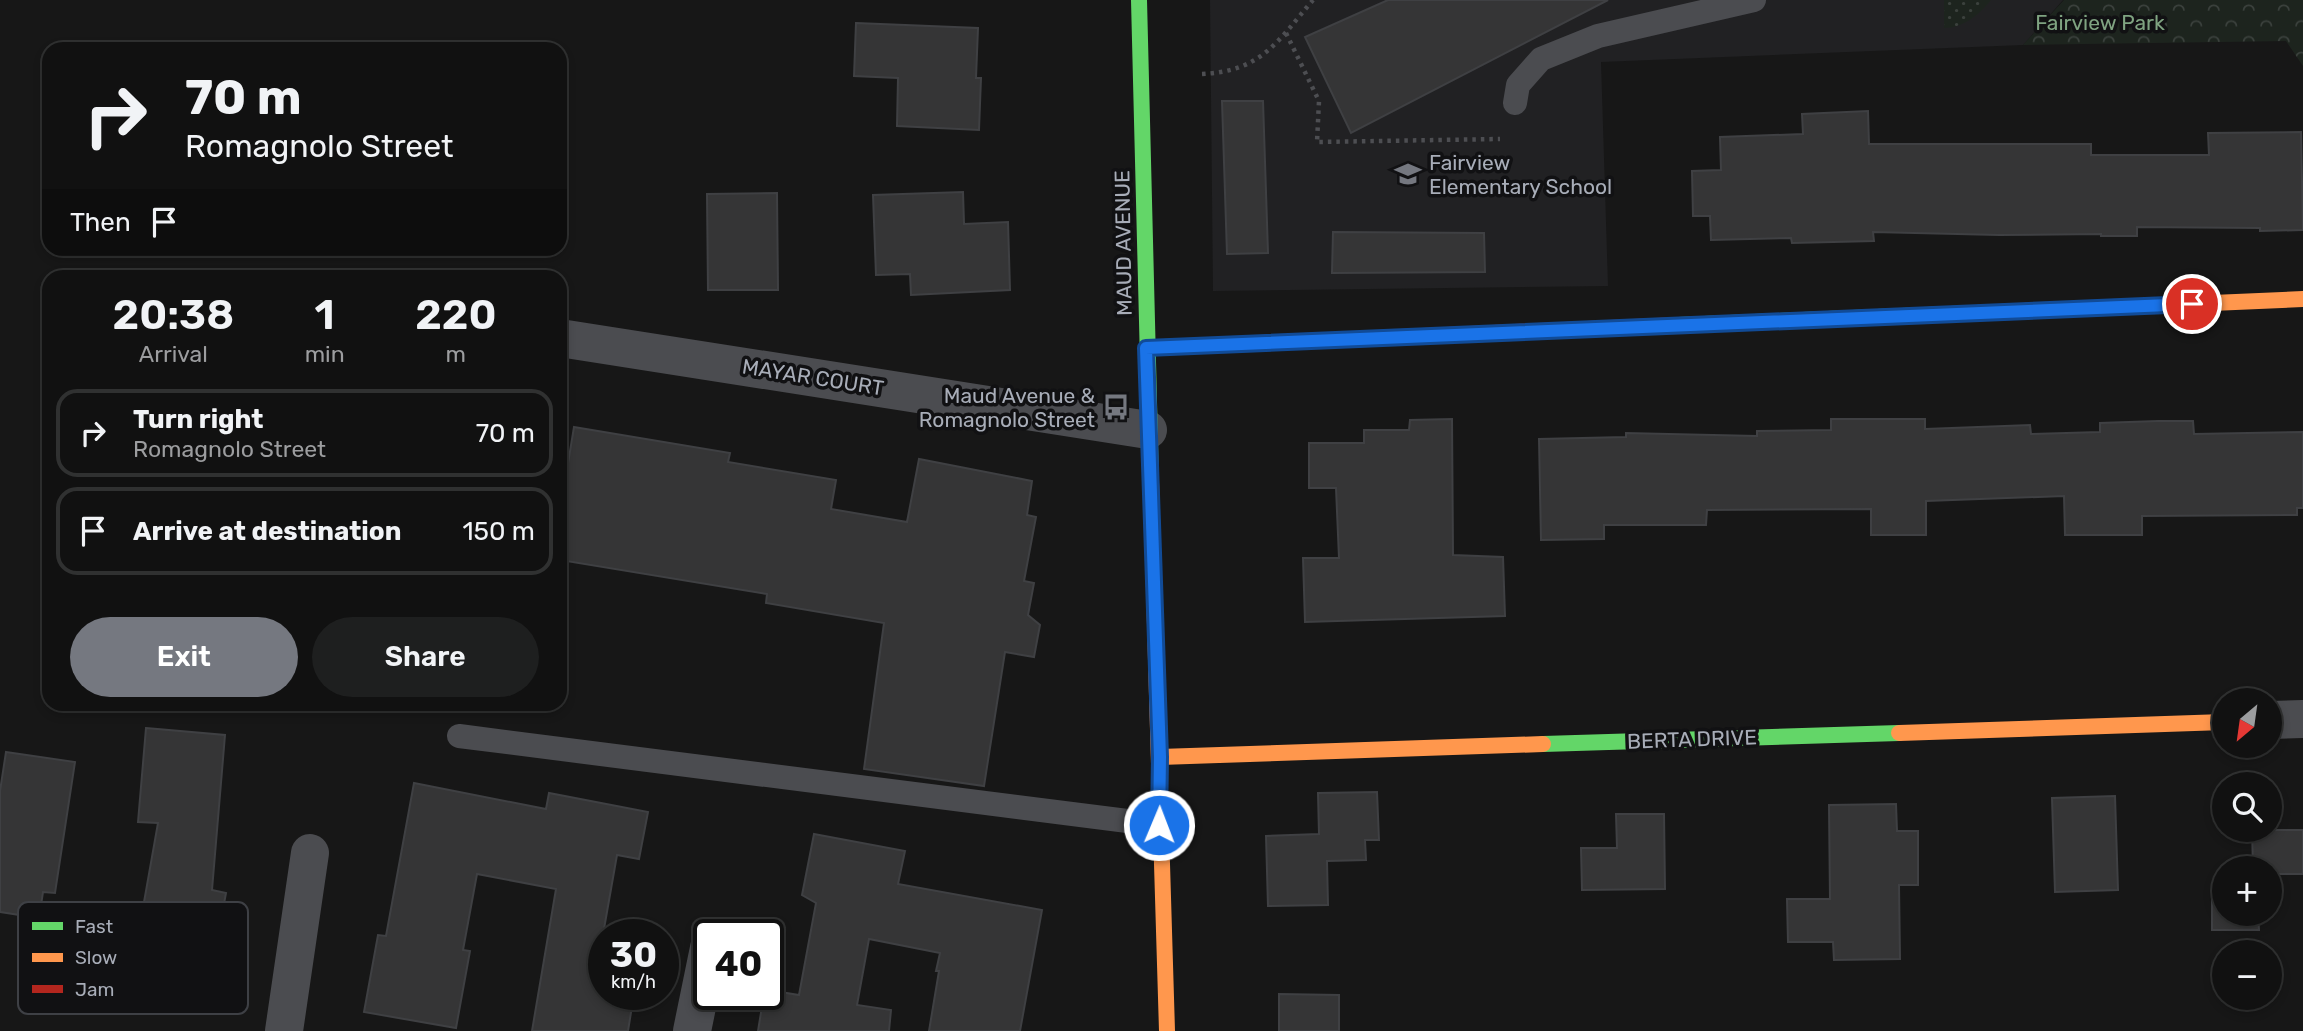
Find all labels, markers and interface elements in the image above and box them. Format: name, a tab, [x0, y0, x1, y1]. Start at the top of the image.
park label: Fairview Park	[2035, 10, 2165, 35]
text: 70 m	[185, 68, 302, 126]
icon: right	[70, 70, 161, 161]
text: Romagnolo Street	[185, 127, 454, 165]
place label: Fairview Elementary School	[1429, 150, 1612, 199]
school or university icon: Fairview Elementary School	[1393, 159, 1423, 189]
street label: MAUD AVENUE	[1109, 170, 1137, 316]
icon: arrive	[145, 203, 183, 241]
text: Then	[70, 207, 131, 238]
pin	[2162, 274, 2222, 334]
icon: arrive	[2173, 285, 2211, 323]
text: 20:38	[113, 290, 234, 340]
text: 1	[315, 290, 335, 340]
text: 220	[415, 290, 496, 340]
text: Arrival	[139, 340, 208, 368]
text: min	[305, 340, 345, 368]
text: m	[446, 340, 466, 368]
street label: MAYAR COURT	[740, 353, 886, 401]
place label: Maud Avenue & Romagnolo Street	[919, 383, 1095, 432]
bus stop icon: Maud Avenue & Romagnolo Street	[1101, 392, 1131, 422]
text: Turn right	[133, 404, 263, 435]
icon: right	[74, 414, 112, 452]
text: 70 m	[476, 418, 535, 449]
text: Romagnolo Street	[133, 435, 326, 463]
icon: arrive	[74, 512, 112, 550]
text: Arrive at destination	[133, 516, 401, 547]
text: 150 m	[462, 516, 535, 547]
button: Exit	[70, 617, 298, 697]
button: Share	[312, 617, 539, 697]
north arrow	[2212, 688, 2282, 758]
map controls	[2212, 688, 2282, 1010]
street label: BERTA DRIVE	[1627, 724, 1757, 754]
button: search	[2212, 772, 2282, 842]
position arrow	[1122, 788, 1196, 862]
button: +	[2212, 856, 2282, 926]
legend	[18, 902, 248, 1014]
text: Fast	[75, 915, 114, 938]
speed limit sign: 40	[693, 919, 784, 1010]
text: 30	[610, 934, 657, 976]
button: −	[2212, 940, 2282, 1010]
text: Slow	[75, 946, 117, 969]
text: km/h	[611, 971, 656, 993]
text: Jam	[75, 978, 114, 1001]

